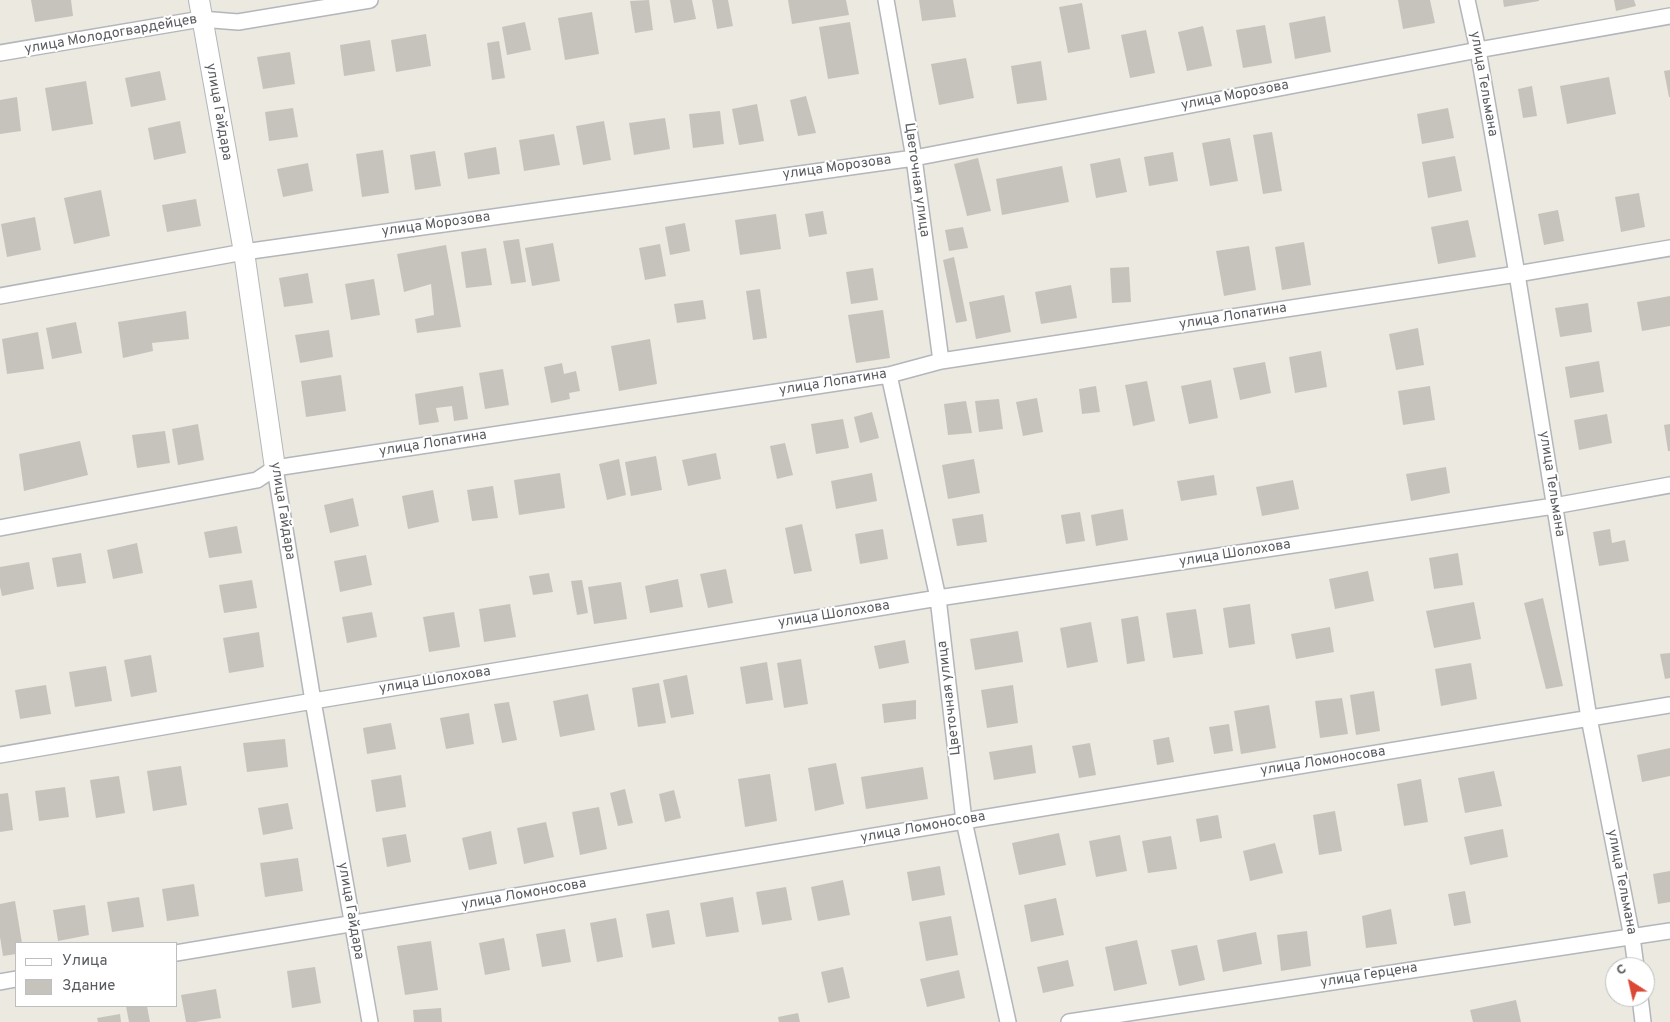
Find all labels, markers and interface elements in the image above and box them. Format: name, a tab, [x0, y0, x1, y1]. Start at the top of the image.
street label: улица Молодогвардейцев	[23, 12, 199, 58]
street label: улица Тельмана	[1465, 30, 1501, 138]
street label: улица Гайдара	[201, 62, 235, 162]
street label: улица Морозова	[1180, 77, 1290, 115]
street label: Цветочная улица	[900, 122, 932, 238]
street label: улица Морозова	[782, 152, 892, 184]
street label: улица Морозова	[381, 209, 491, 241]
street label: улица Лопатина	[1178, 300, 1288, 334]
street label: улица Лопатина	[778, 366, 888, 400]
street label: улица Лопатина	[378, 427, 488, 461]
street label: улица Тельмана	[1534, 430, 1568, 538]
street label: улица Гайдара	[266, 461, 298, 561]
street label: улица Шолохова	[1178, 537, 1292, 571]
street label: улица Шолохова	[777, 598, 891, 632]
street label: Цветочная улица	[935, 640, 965, 756]
street label: улица Шолохова	[378, 664, 492, 698]
street label: улица Ломоносова	[1259, 744, 1387, 780]
street label: улица Ломоносова	[859, 809, 987, 847]
street label: улица Тельмана	[1603, 828, 1639, 936]
street label: улица Гайдара	[333, 861, 367, 961]
street label: улица Ломоносова	[460, 876, 588, 914]
legend	[15, 942, 178, 1007]
text: Улица	[62, 952, 107, 971]
north arrow	[1605, 957, 1655, 1007]
street label: улица Герцена	[1319, 960, 1419, 992]
text: С	[1613, 961, 1630, 980]
text: Здание	[62, 977, 115, 996]

